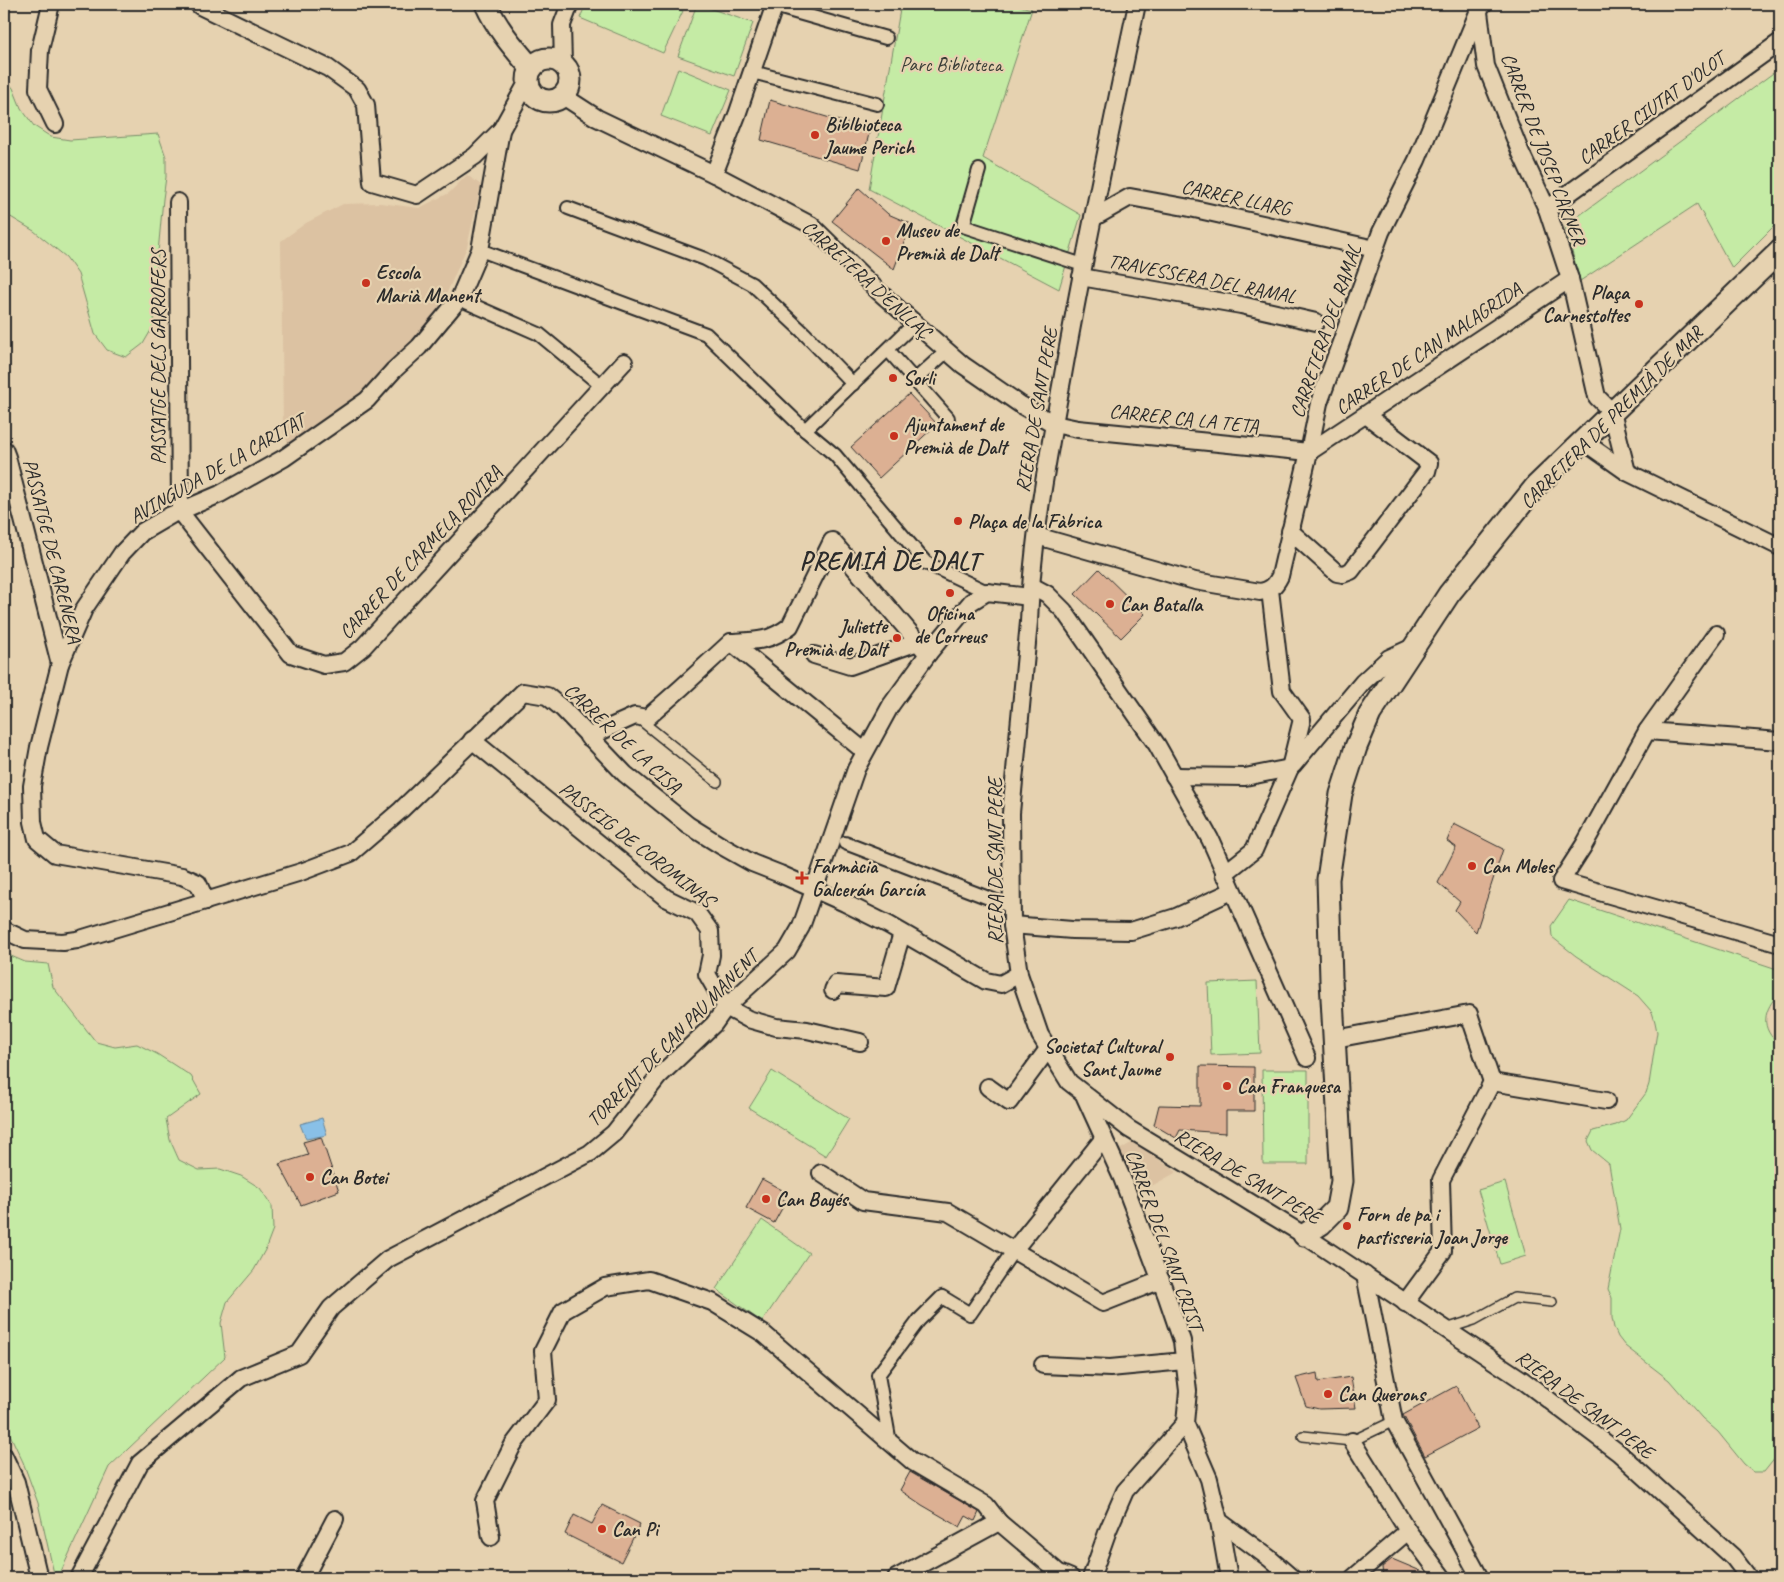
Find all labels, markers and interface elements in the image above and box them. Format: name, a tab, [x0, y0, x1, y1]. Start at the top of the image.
street label: CARRER CIUTAT D'OLOT	[1573, 44, 1733, 170]
street label: CARRER DE JOSEP CARNER	[1495, 49, 1592, 251]
park label: Parc Biblioteca	[900, 52, 1004, 77]
place label: Biblbioteca Jaume Perich	[823, 112, 916, 160]
marker: Biblbioteca Jaume Perich	[809, 129, 821, 141]
street label: CARRER LLARG	[1179, 174, 1295, 222]
street label: CARRETERA D'ENLLAÇ	[797, 215, 938, 346]
place label: Museu de Premià de Dalt	[896, 218, 1002, 266]
marker: Museu de Premià de Dalt	[880, 235, 892, 247]
street label: CARRETERA DEL RAMAL	[1284, 241, 1367, 421]
street label: PASSATGE DELS GARROFERS	[146, 247, 171, 465]
street label: TRAVESSERA DEL RAMAL	[1106, 248, 1298, 309]
place label: Escola Marià Manent	[376, 260, 483, 308]
street label: CARRER DE CAN MALAGRIDA	[1330, 276, 1527, 420]
marker: Escola Marià Manent	[360, 277, 372, 289]
place label: Plaça Carnestoltes	[1543, 280, 1631, 328]
marker: Plaça Carnestoltes	[1633, 298, 1645, 310]
street label: CARRETERA DE PREMIÀ DE MAR	[1515, 319, 1710, 514]
street label: RIERA DE SANT PERE	[1010, 324, 1064, 494]
place label: Sorli	[903, 366, 938, 391]
marker: Sorli	[887, 372, 899, 384]
street label: CARRER CA LA TETA	[1108, 398, 1261, 439]
street label: AVINGUDA DE LA CARITAT	[125, 406, 313, 529]
place label: Ajuntament de Premià de Dalt	[904, 412, 1010, 460]
marker: Ajuntament de Premià de Dalt	[888, 430, 900, 442]
street label: PASSATGE DE CARENERA	[18, 457, 88, 647]
street label: CARRER DE CARMELA ROVIRA	[334, 460, 508, 644]
place label: Plaça de la Fàbrica	[968, 509, 1103, 534]
marker: Plaça de la Fàbrica	[952, 515, 964, 527]
district label: PREMIÀ DE DALT	[800, 545, 985, 577]
marker: Oficina de Correus	[944, 587, 956, 599]
place label: Can Batalla	[1120, 592, 1204, 617]
marker: Can Batalla	[1104, 598, 1116, 610]
place label: Oficina de Correus	[914, 601, 988, 649]
place label: Juliette Premià de Dalt	[784, 614, 890, 662]
marker: Juliette Premià de Dalt	[891, 632, 903, 644]
street label: CARRER DE LA CISA	[559, 678, 687, 800]
street label: RIERA DE SANT PERE	[983, 775, 1008, 944]
street label: PASSEIG DE COROMINAS	[554, 776, 722, 915]
place label: Farmàcia Galcerán García	[812, 854, 927, 902]
place label: Can Moles	[1482, 854, 1556, 879]
marker: Can Moles	[1466, 860, 1478, 872]
marker: Farmàcia Galcerán García	[796, 872, 808, 884]
street label: TORRENT DE CAN PAU MANENT	[581, 942, 766, 1132]
place label: Societat Cultural Sant Jaume	[1044, 1034, 1164, 1082]
marker: Societat Cultural Sant Jaume	[1164, 1051, 1176, 1063]
place label: Can Franquesa	[1237, 1074, 1342, 1099]
marker: Can Franquesa	[1221, 1080, 1233, 1092]
street label: RIERA DE SANT PERE	[1170, 1123, 1327, 1231]
street label: CARRER DEL SANT CRIST	[1120, 1146, 1210, 1338]
place label: Can Botei	[320, 1165, 390, 1190]
marker: Can Botei	[304, 1171, 316, 1183]
place label: Can Bayés	[776, 1187, 849, 1213]
marker: Can Bayés	[760, 1193, 772, 1205]
place label: Forn de pa i pastisseria Joan Jorge	[1357, 1202, 1508, 1250]
marker: Forn de pa i pastisseria Joan Jorge	[1341, 1220, 1353, 1232]
street label: RIERA DE SANT PERE	[1511, 1344, 1661, 1466]
place label: Can Querons	[1338, 1382, 1427, 1407]
marker: Can Querons	[1322, 1388, 1334, 1400]
place label: Can Pi	[612, 1517, 661, 1542]
marker: Can Pi	[596, 1523, 608, 1535]

